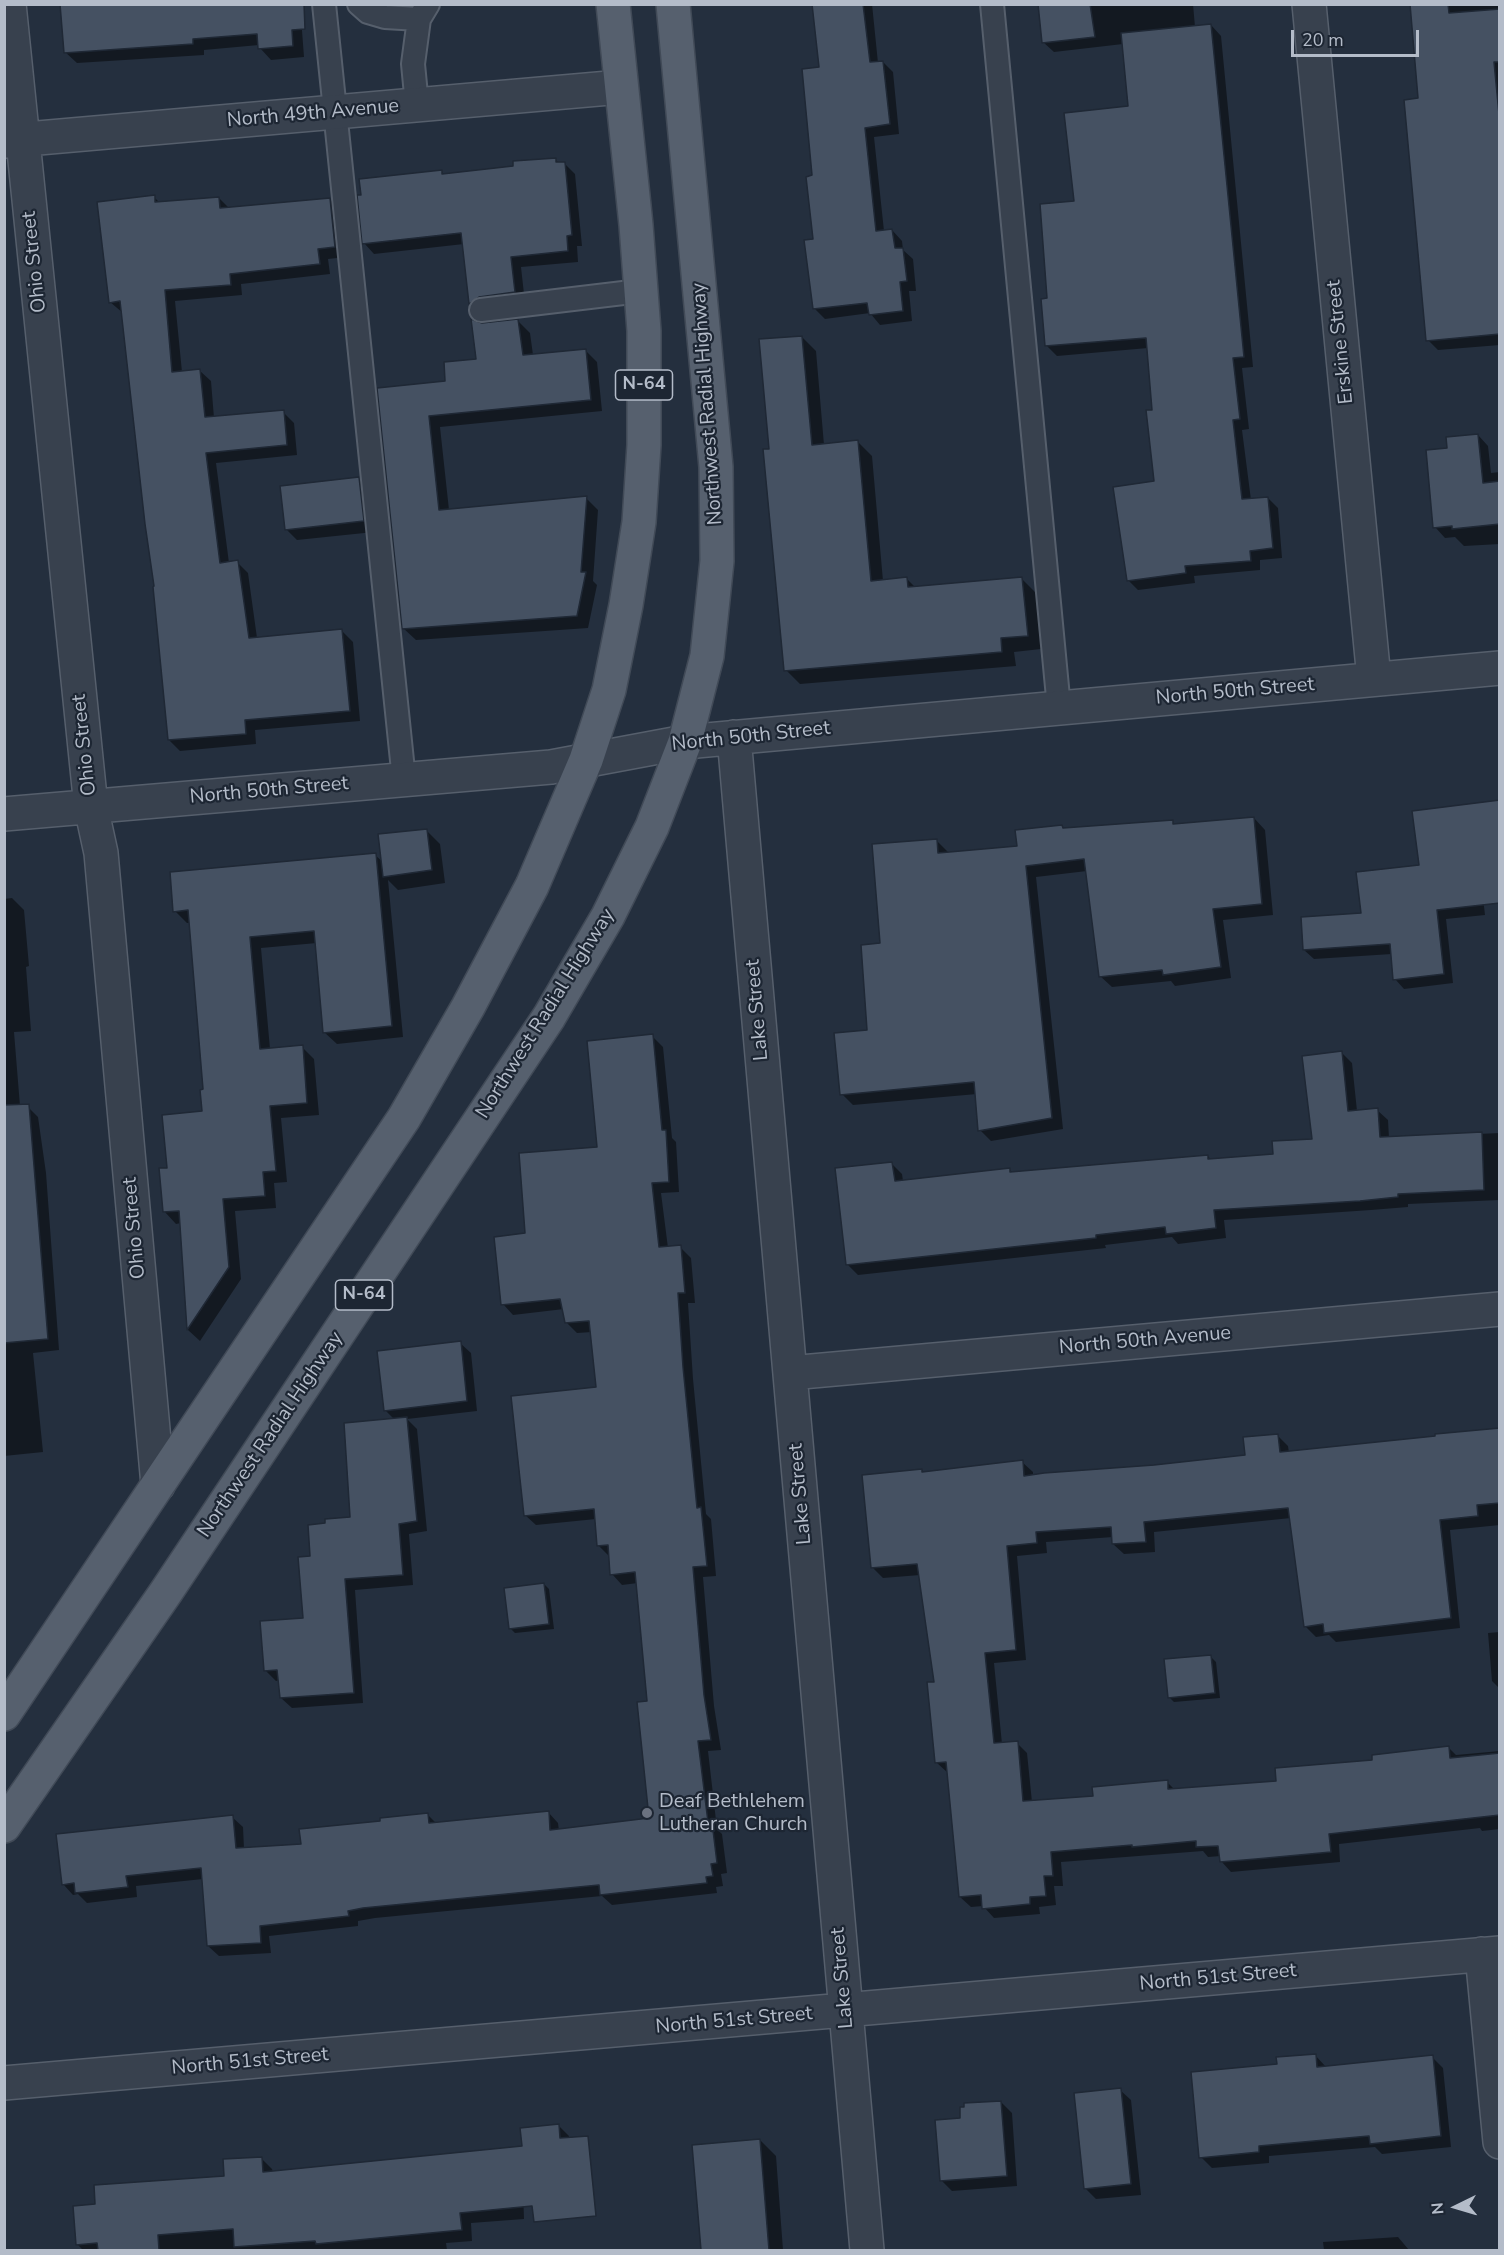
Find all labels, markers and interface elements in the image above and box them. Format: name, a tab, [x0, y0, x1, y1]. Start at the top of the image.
scale bar	[1294, 18, 1422, 56]
text: 20 m	[1302, 28, 1344, 52]
street label: North 49th Avenue	[226, 95, 400, 133]
street label: Ohio Street	[18, 210, 52, 314]
street label: Erskine Street	[1323, 279, 1359, 405]
street label: Northwest Radial Highway	[688, 282, 728, 526]
road number: N-64	[616, 370, 672, 400]
street label: North 50th Street	[1155, 673, 1315, 711]
street label: Ohio Street	[68, 693, 102, 797]
street label: North 50th Street	[671, 717, 831, 757]
street label: North 50th Street	[189, 772, 349, 810]
street label: Northwest Radial Highway	[471, 905, 621, 1123]
street label: Lake Street	[742, 958, 774, 1062]
street label: Ohio Street	[119, 1176, 151, 1280]
road number: N-64	[336, 1280, 392, 1310]
street label: North 50th Avenue	[1058, 1322, 1232, 1360]
street label: Northwest Radial Highway	[193, 1328, 349, 1542]
street label: Lake Street	[785, 1442, 817, 1546]
place label: Deaf Bethlehem Lutheran Church	[659, 1790, 808, 1837]
marker: Deaf Bethlehem Lutheran Church	[640, 1806, 654, 1820]
street label: Lake Street	[827, 1926, 859, 2030]
street label: North 51st Street	[1139, 1959, 1297, 1997]
street label: North 51st Street	[655, 2002, 813, 2040]
street label: North 51st Street	[171, 2043, 329, 2081]
north arrow	[1426, 2177, 1486, 2237]
text: N	[1427, 2202, 1450, 2215]

